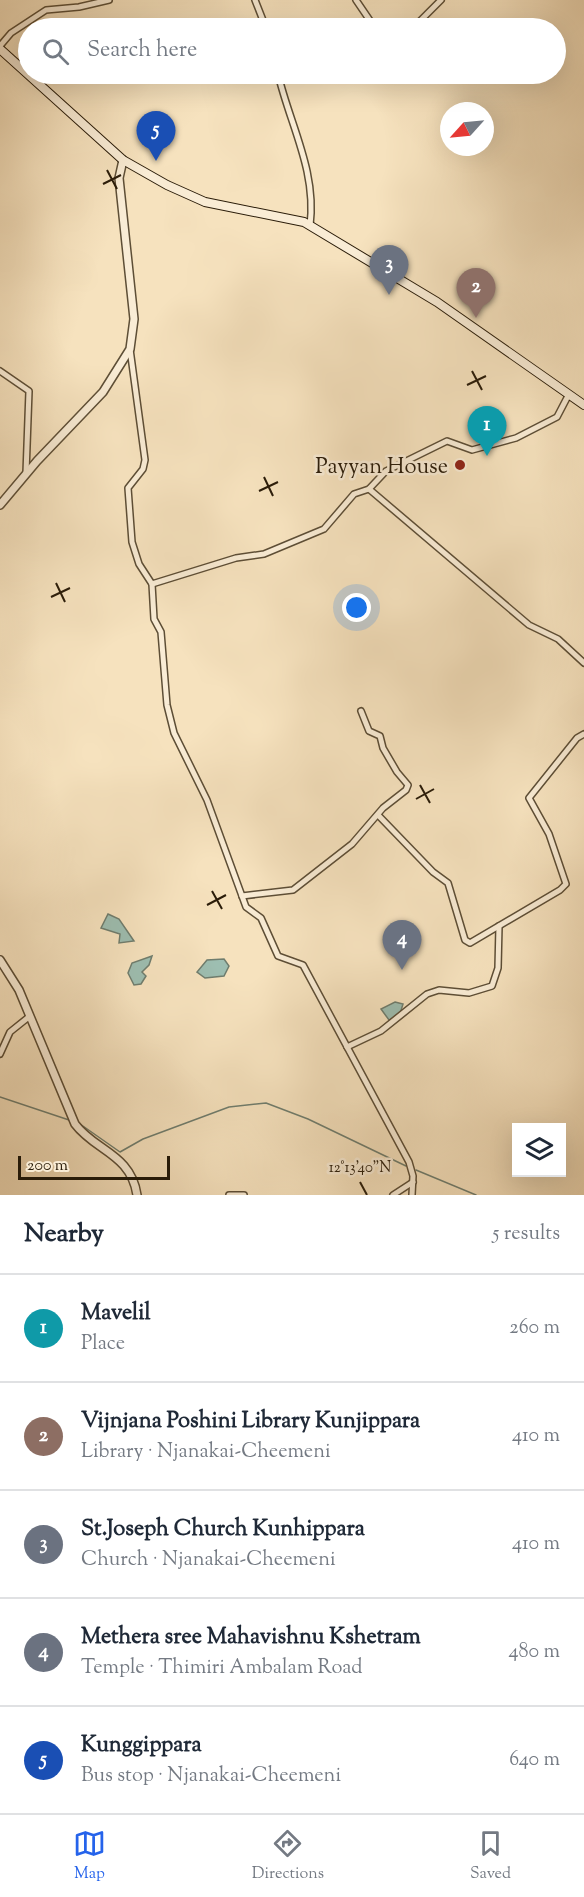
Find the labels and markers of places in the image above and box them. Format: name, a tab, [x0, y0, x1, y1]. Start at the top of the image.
pin: 5	[136, 112, 176, 161]
pin: 3	[370, 246, 408, 295]
pin: 2	[456, 268, 496, 318]
pin: 1	[468, 406, 506, 456]
place label: Payyan House	[315, 452, 448, 484]
marker: Payyan House	[453, 458, 467, 472]
pin: 4	[382, 920, 422, 970]

